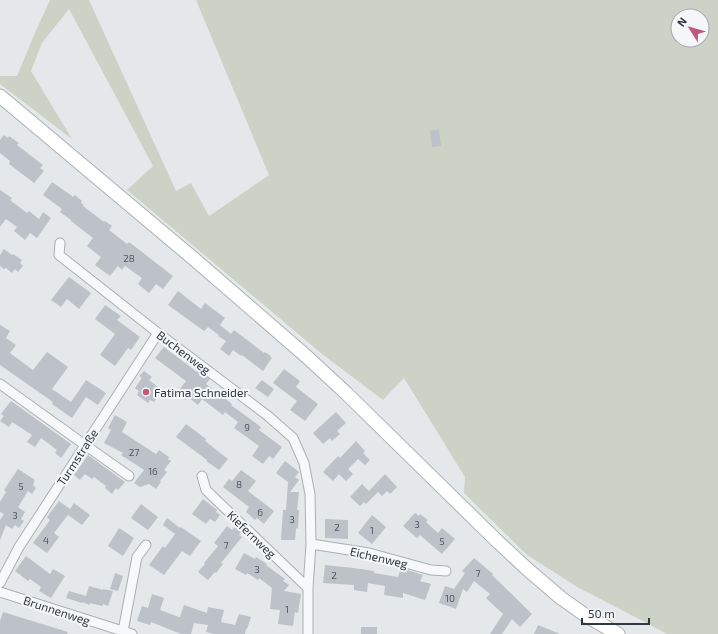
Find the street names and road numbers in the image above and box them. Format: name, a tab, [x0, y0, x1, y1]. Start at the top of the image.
street label: Buchenweg	[154, 327, 214, 377]
street label: Turmstraße	[54, 426, 100, 488]
street label: Kiefernweg	[225, 507, 279, 561]
street label: Eichenweg	[349, 544, 410, 571]
street label: Brunnenweg	[22, 593, 92, 627]

